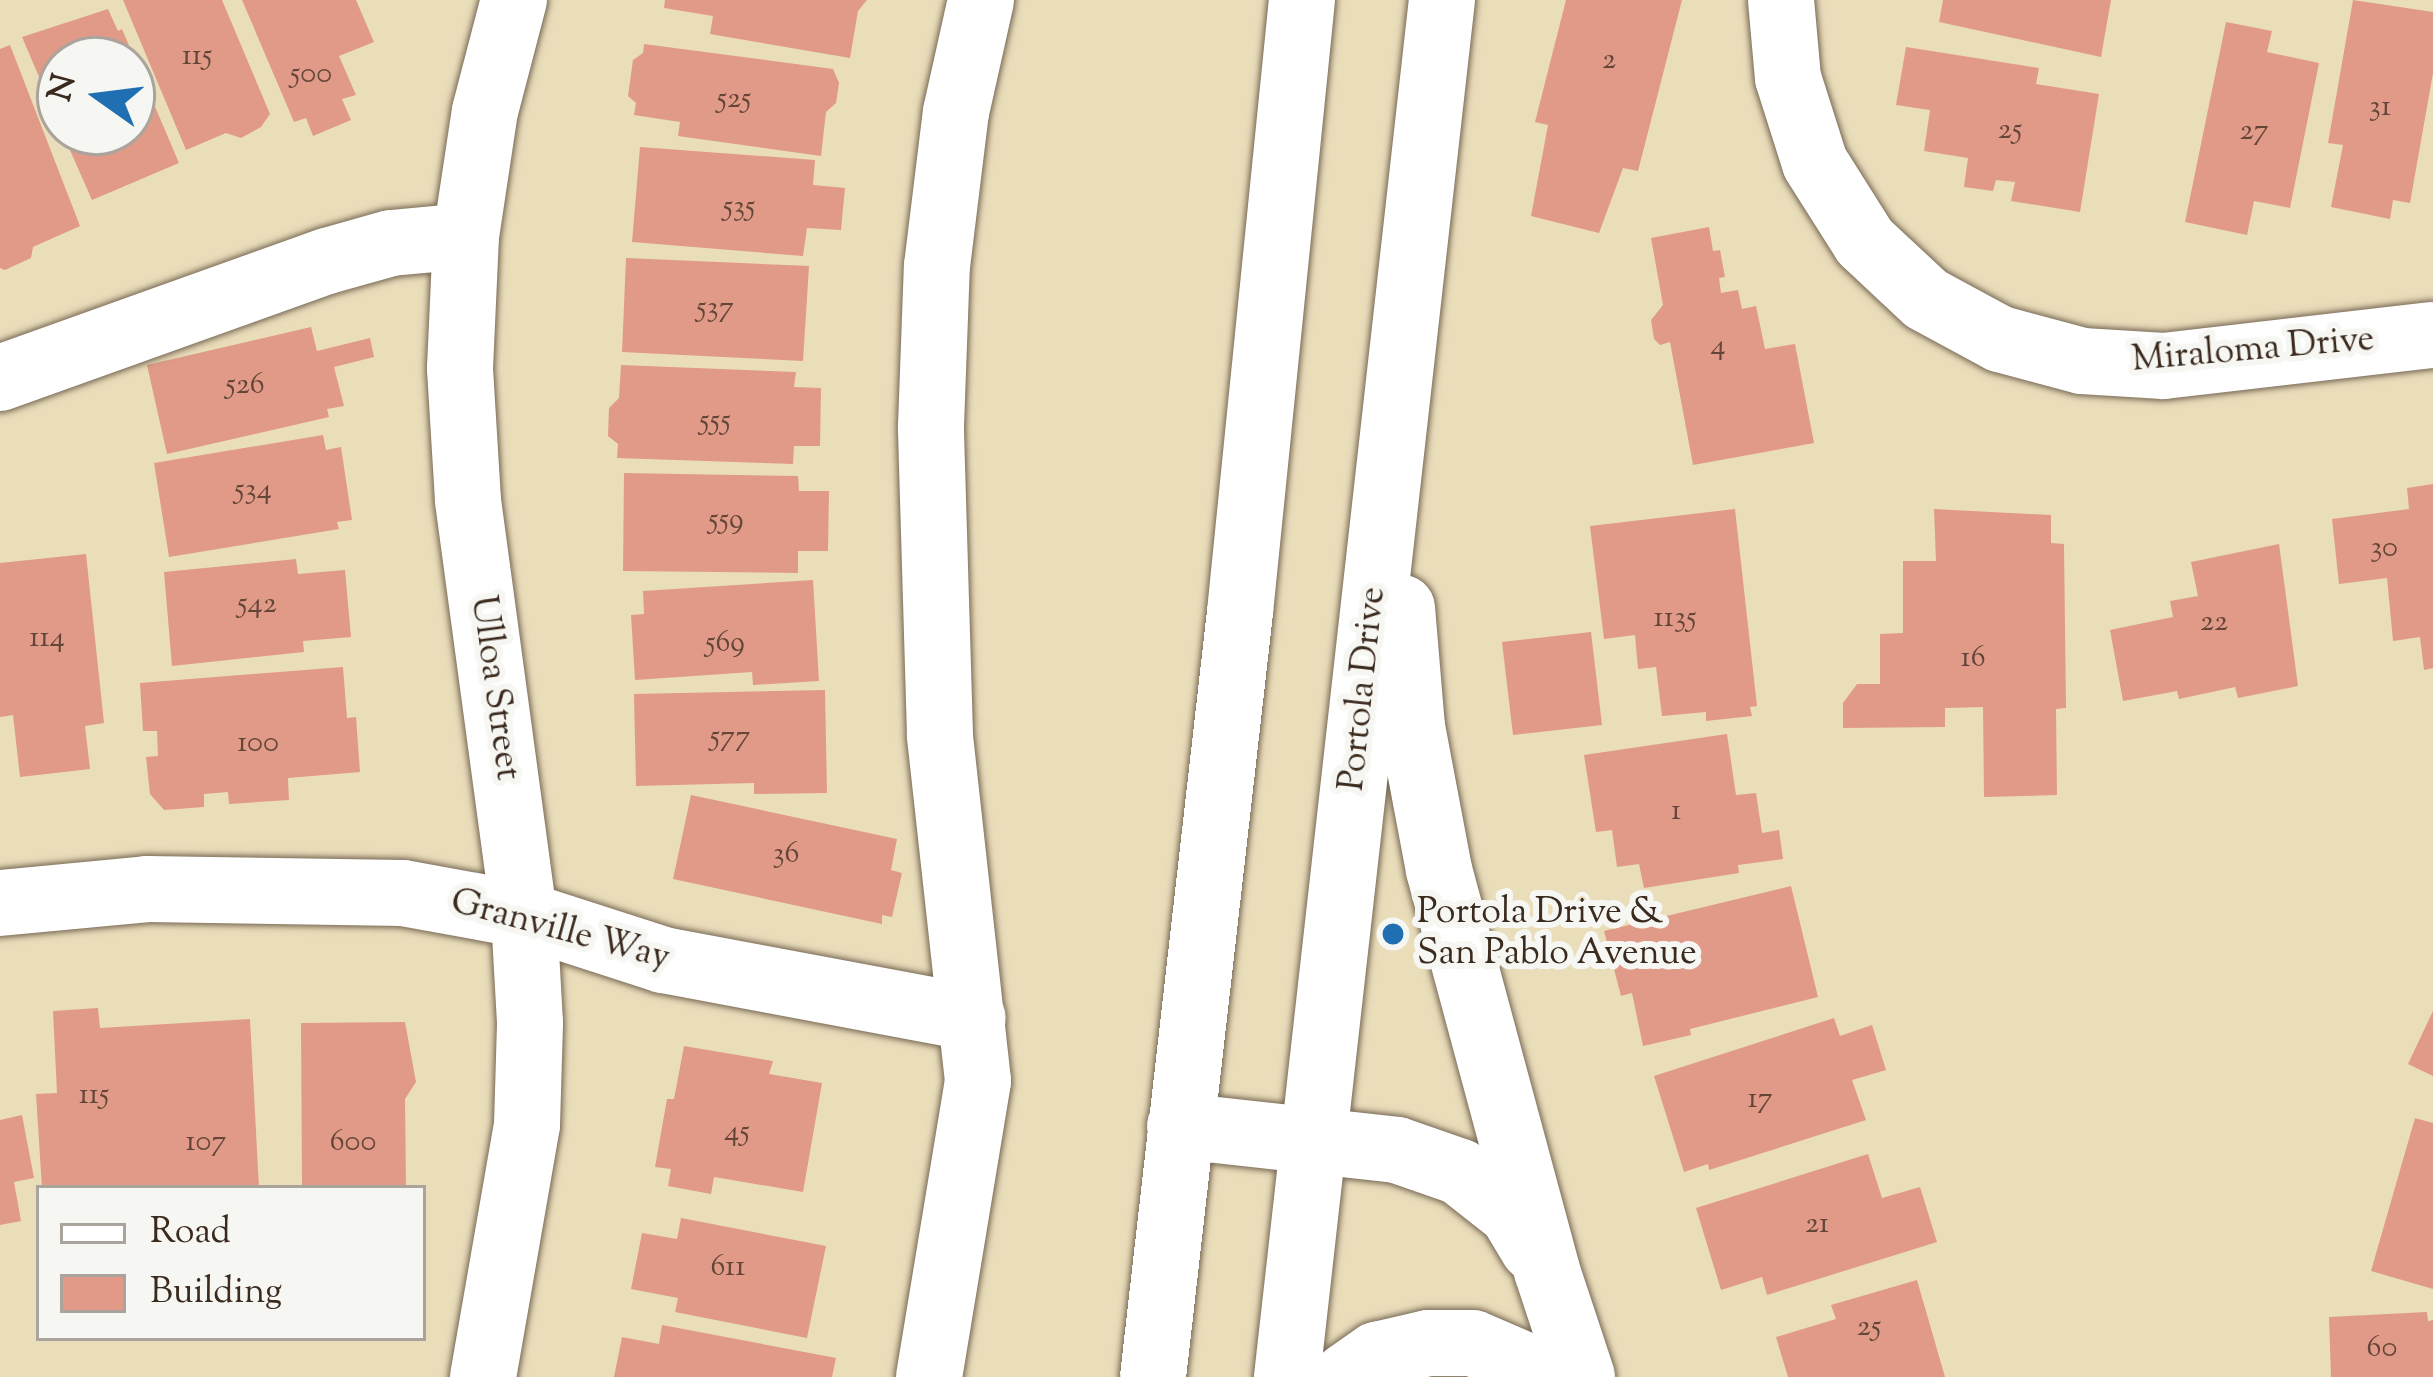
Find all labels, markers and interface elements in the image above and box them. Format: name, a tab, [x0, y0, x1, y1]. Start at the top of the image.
north arrow	[36, 36, 156, 156]
house number: 115	[182, 39, 212, 75]
house number: 2	[1602, 43, 1616, 79]
house number: 500	[290, 57, 332, 93]
text: N	[38, 69, 90, 107]
house number: 525	[717, 82, 751, 118]
house number: 31	[2369, 90, 2391, 126]
house number: 25	[1998, 113, 2022, 149]
house number: 27	[2239, 114, 2269, 150]
house number: 535	[723, 190, 755, 226]
house number: 537	[696, 291, 734, 327]
street label: Miraloma Drive	[2130, 319, 2376, 383]
house number: 4	[1710, 329, 1726, 365]
house number: 526	[225, 368, 265, 404]
house number: 555	[699, 404, 731, 440]
house number: 534	[234, 473, 272, 509]
house number: 559	[708, 503, 744, 539]
house number: 30	[2370, 531, 2398, 567]
street label: Portola Drive	[1332, 585, 1396, 793]
house number: 542	[237, 587, 277, 623]
street label: Ulloa Street	[460, 593, 528, 783]
house number: 1135	[1654, 601, 1696, 637]
house number: 22	[2200, 605, 2228, 641]
house number: 114	[29, 621, 65, 657]
house number: 569	[705, 626, 745, 662]
house number: 16	[1960, 641, 1986, 677]
house number: 577	[710, 720, 750, 756]
house number: 100	[237, 726, 279, 762]
house number: 1	[1671, 794, 1681, 830]
house number: 36	[773, 837, 799, 873]
street label: Granville Way	[446, 881, 674, 981]
place label: Portola Drive & San Pablo Avenue	[1417, 891, 1697, 976]
marker: Portola Drive & San Pablo Avenue	[1380, 921, 1406, 947]
house number: 115	[79, 1078, 109, 1114]
house number: 17	[1747, 1082, 1773, 1118]
house number: 45	[724, 1115, 750, 1151]
house number: 107	[186, 1125, 226, 1161]
house number: 600	[330, 1125, 376, 1161]
legend	[36, 1185, 426, 1341]
text: Road	[150, 1207, 231, 1259]
house number: 21	[1805, 1207, 1829, 1243]
house number: 611	[710, 1250, 746, 1286]
text: Building	[150, 1267, 282, 1319]
house number: 25	[1857, 1310, 1881, 1346]
house number: 60	[2367, 1331, 2397, 1367]

